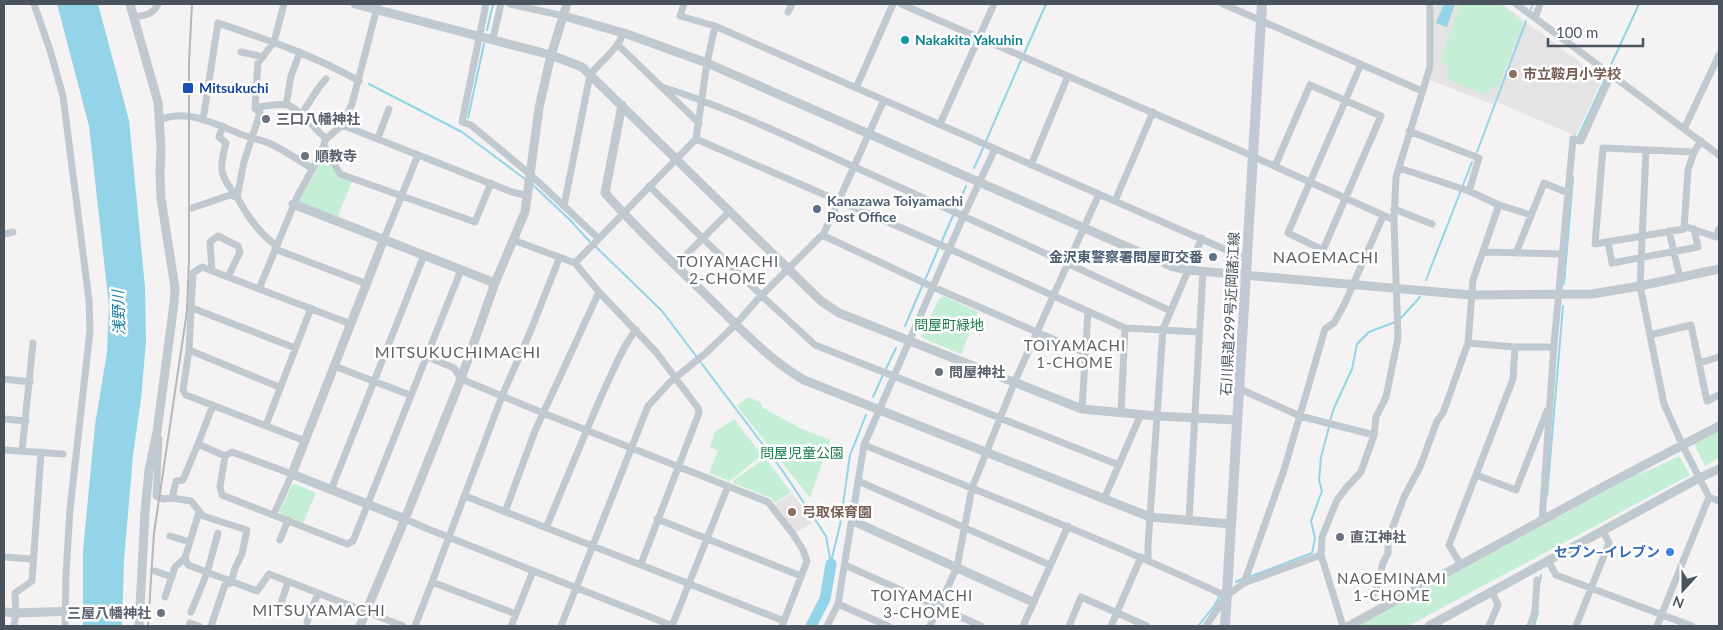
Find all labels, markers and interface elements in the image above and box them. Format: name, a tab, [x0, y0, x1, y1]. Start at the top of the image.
scale bar	[1548, 15, 1643, 47]
text: 100 m	[1556, 23, 1598, 41]
place label: Nakakita Yakuhin	[915, 31, 1023, 48]
marker: Nakakita Yakuhin	[899, 34, 911, 46]
place label: 市立鞍月小学校	[1523, 65, 1621, 82]
marker: 市立鞍月小学校	[1507, 68, 1519, 80]
place label: Mitsukuchi	[199, 79, 269, 96]
marker: Mitsukuchi	[181, 81, 195, 95]
place label: 三口八幡神社	[276, 110, 360, 127]
marker: 三口八幡神社	[260, 113, 272, 125]
place label: 順教寺	[315, 147, 357, 164]
marker: 順教寺	[299, 150, 311, 162]
place label: Kanazawa Toiyamachi Post Office	[827, 192, 963, 225]
marker: Kanazawa Toiyamachi Post Office	[811, 203, 823, 215]
street label: 石川県道299号近岡諸江線	[1217, 231, 1242, 396]
district label: NAOEMACHI	[1273, 247, 1379, 266]
place label: 金沢東警察署問屋町交番	[1049, 248, 1203, 265]
marker: 金沢東警察署問屋町交番	[1207, 251, 1219, 263]
district label: TOIYAMACHI 2-CHOME	[677, 252, 779, 287]
water label: 浅野川	[108, 288, 128, 336]
park label: 問屋町緑地	[914, 316, 984, 333]
district label: TOIYAMACHI 1-CHOME	[1024, 336, 1126, 371]
district label: MITSUKUCHIMACHI	[375, 342, 541, 361]
place label: 問屋神社	[949, 363, 1005, 380]
marker: 問屋神社	[933, 366, 945, 378]
park label: 問屋児童公園	[760, 444, 844, 461]
place label: 弓取保育園	[802, 503, 872, 520]
marker: 弓取保育園	[786, 506, 798, 518]
place label: 直江神社	[1350, 528, 1406, 545]
marker: 直江神社	[1334, 531, 1346, 543]
place label: セブン−イレブン	[1554, 543, 1660, 560]
marker: セブン−イレブン	[1664, 546, 1676, 558]
north arrow	[1658, 565, 1708, 615]
district label: NAOEMINAMI 1-CHOME	[1337, 569, 1447, 604]
district label: TOIYAMACHI 3-CHOME	[871, 586, 973, 621]
text: N	[1670, 593, 1686, 612]
district label: MITSUYAMACHI	[252, 600, 386, 619]
place label: 三屋八幡神社	[67, 604, 151, 621]
marker: 三屋八幡神社	[155, 607, 167, 619]

